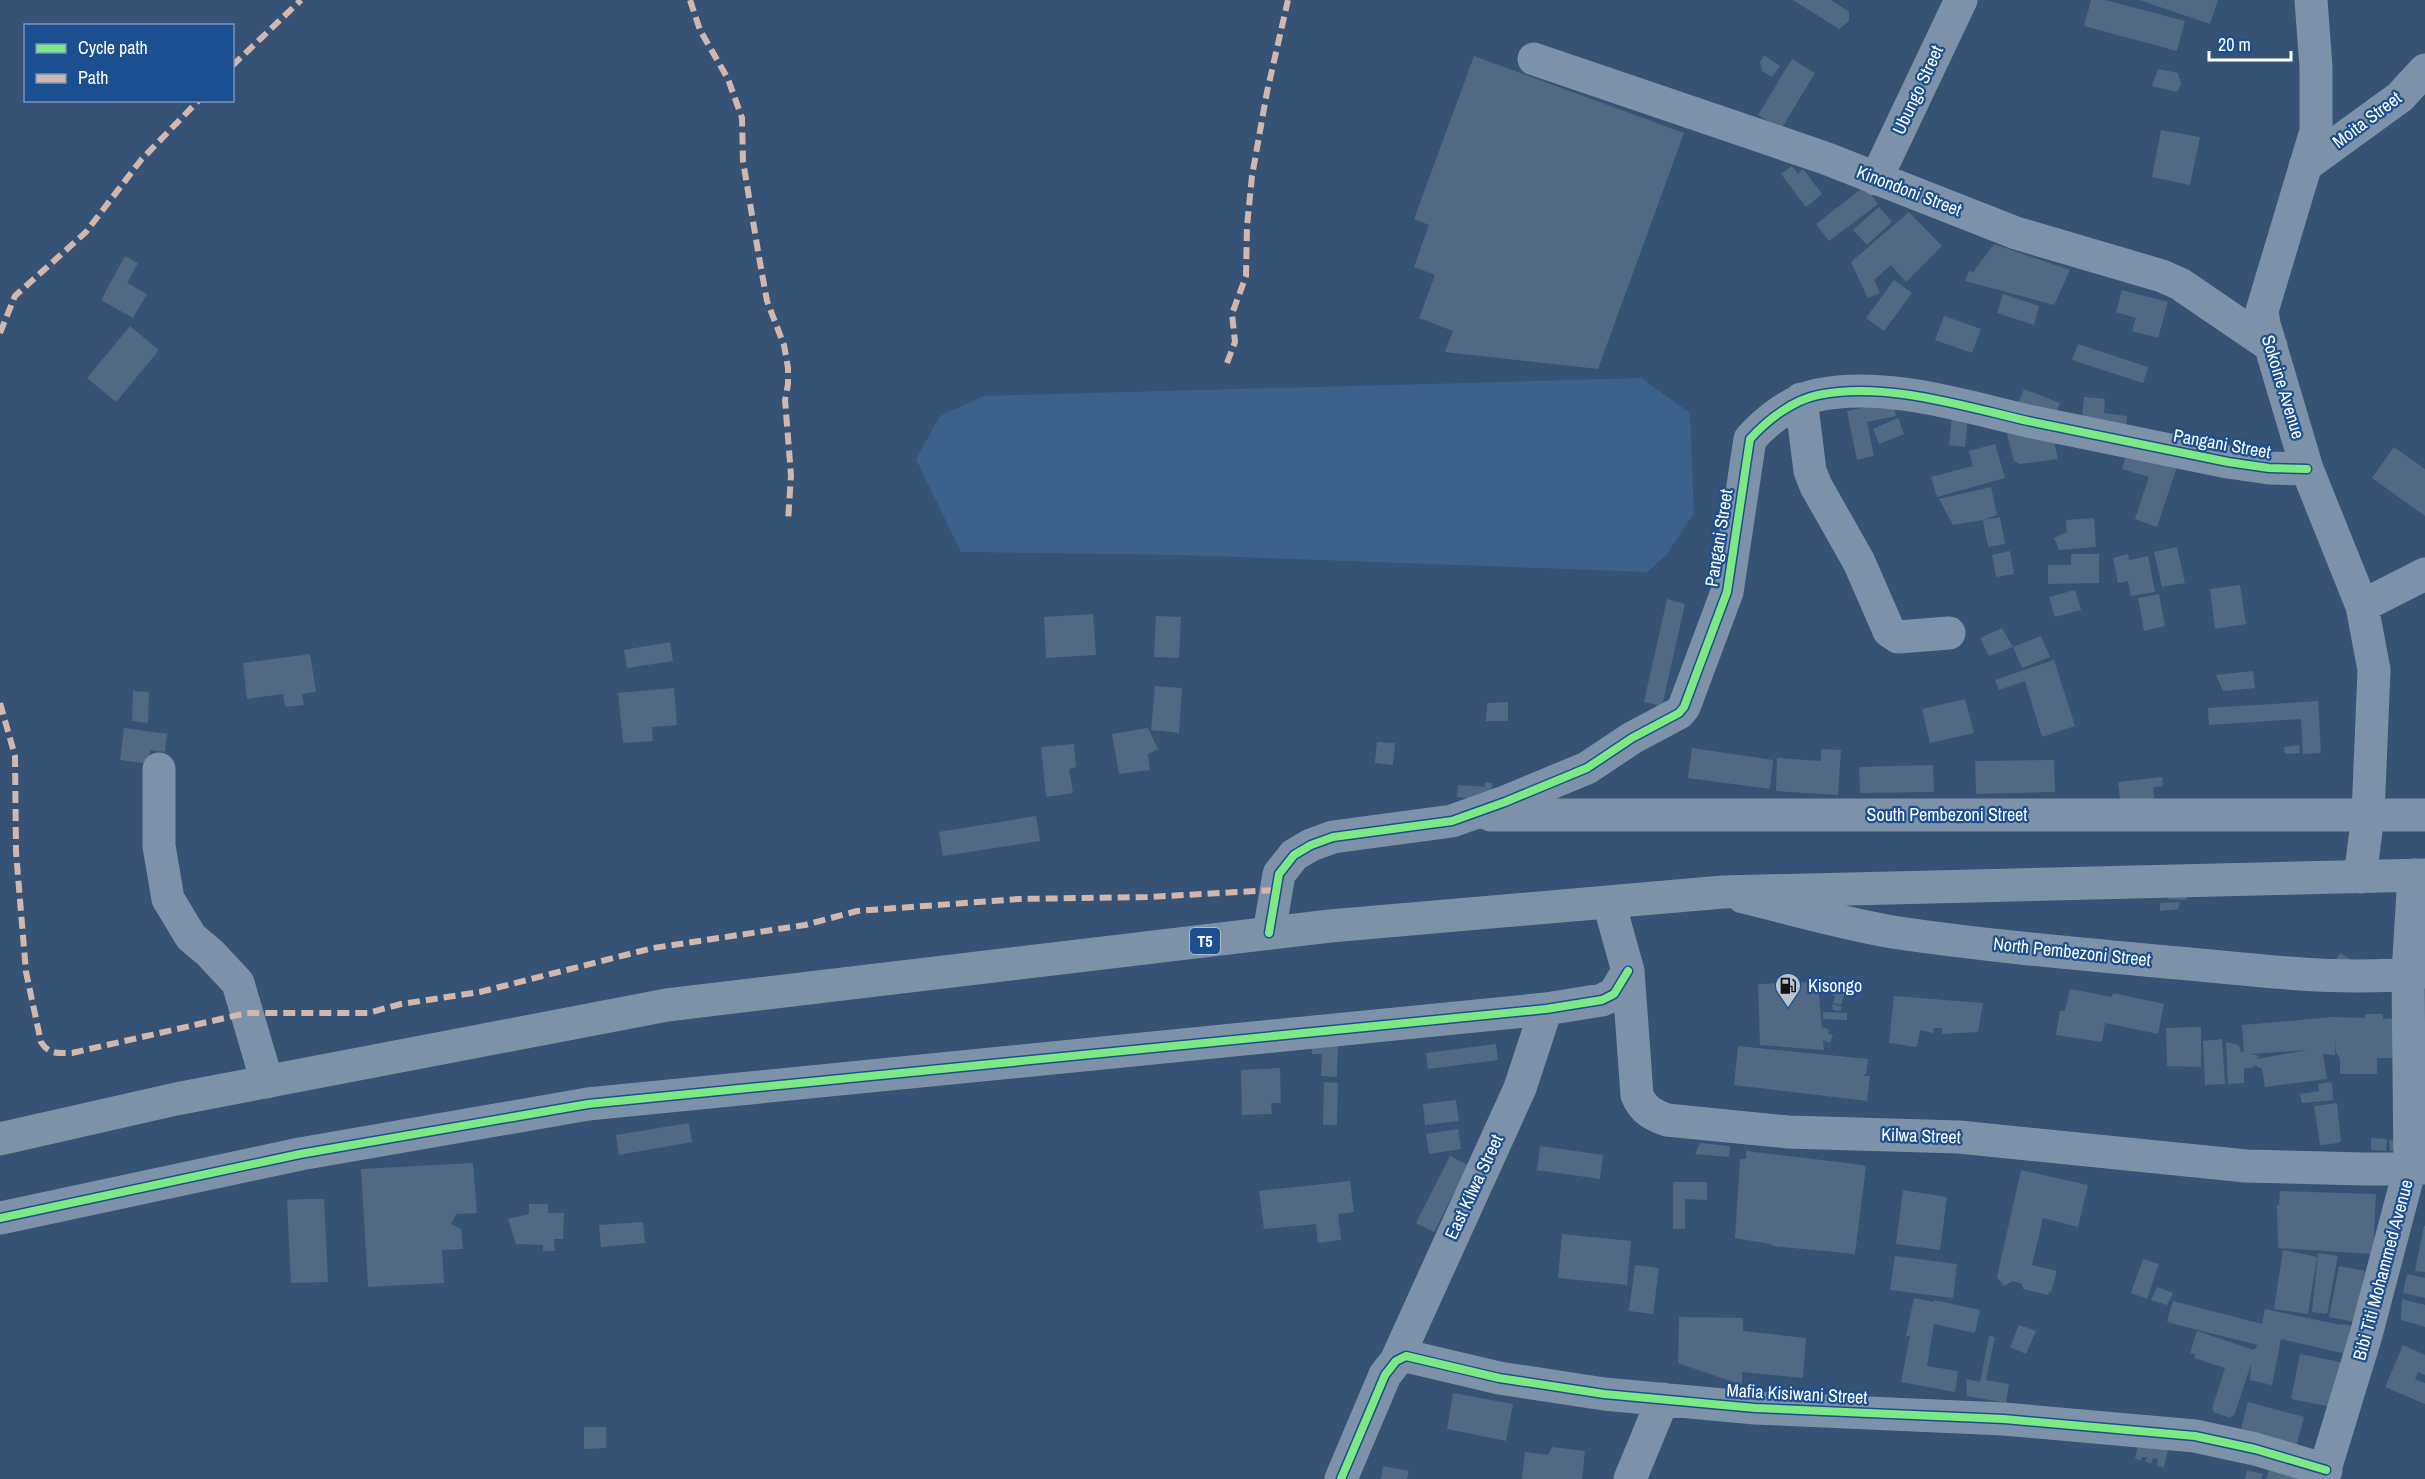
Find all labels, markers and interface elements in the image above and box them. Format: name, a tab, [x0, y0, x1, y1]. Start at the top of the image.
legend	[24, 24, 234, 102]
scale bar	[2209, 24, 2292, 62]
text: 20 m	[2218, 32, 2251, 57]
text: Cycle path	[78, 35, 148, 60]
street label: Ubungo Street	[1886, 41, 1949, 138]
text: Path	[78, 65, 108, 90]
street label: Moita Street	[2327, 85, 2406, 154]
street label: Kinondoni Street	[1853, 159, 1965, 222]
street label: Sokoine Avenue	[2256, 332, 2311, 442]
street label: Pangani Street	[2171, 423, 2273, 464]
street label: Pangani Street	[1698, 487, 1739, 589]
street label: South Pembezoni Street	[1867, 802, 2027, 827]
road number: T5	[1190, 928, 1220, 954]
street label: North Pembezoni Street	[1992, 931, 2152, 972]
fuel station icon: Kisongo	[1773, 971, 1803, 1009]
place label: Kisongo	[1808, 973, 1862, 998]
street label: Kilwa Street	[1881, 1122, 1961, 1149]
street label: East Kilwa Street	[1438, 1130, 1509, 1243]
street label: Bibi Titi Mohammed Avenue	[2346, 1177, 2419, 1363]
street label: Mafia Kisiwani Street	[1726, 1377, 1868, 1410]

